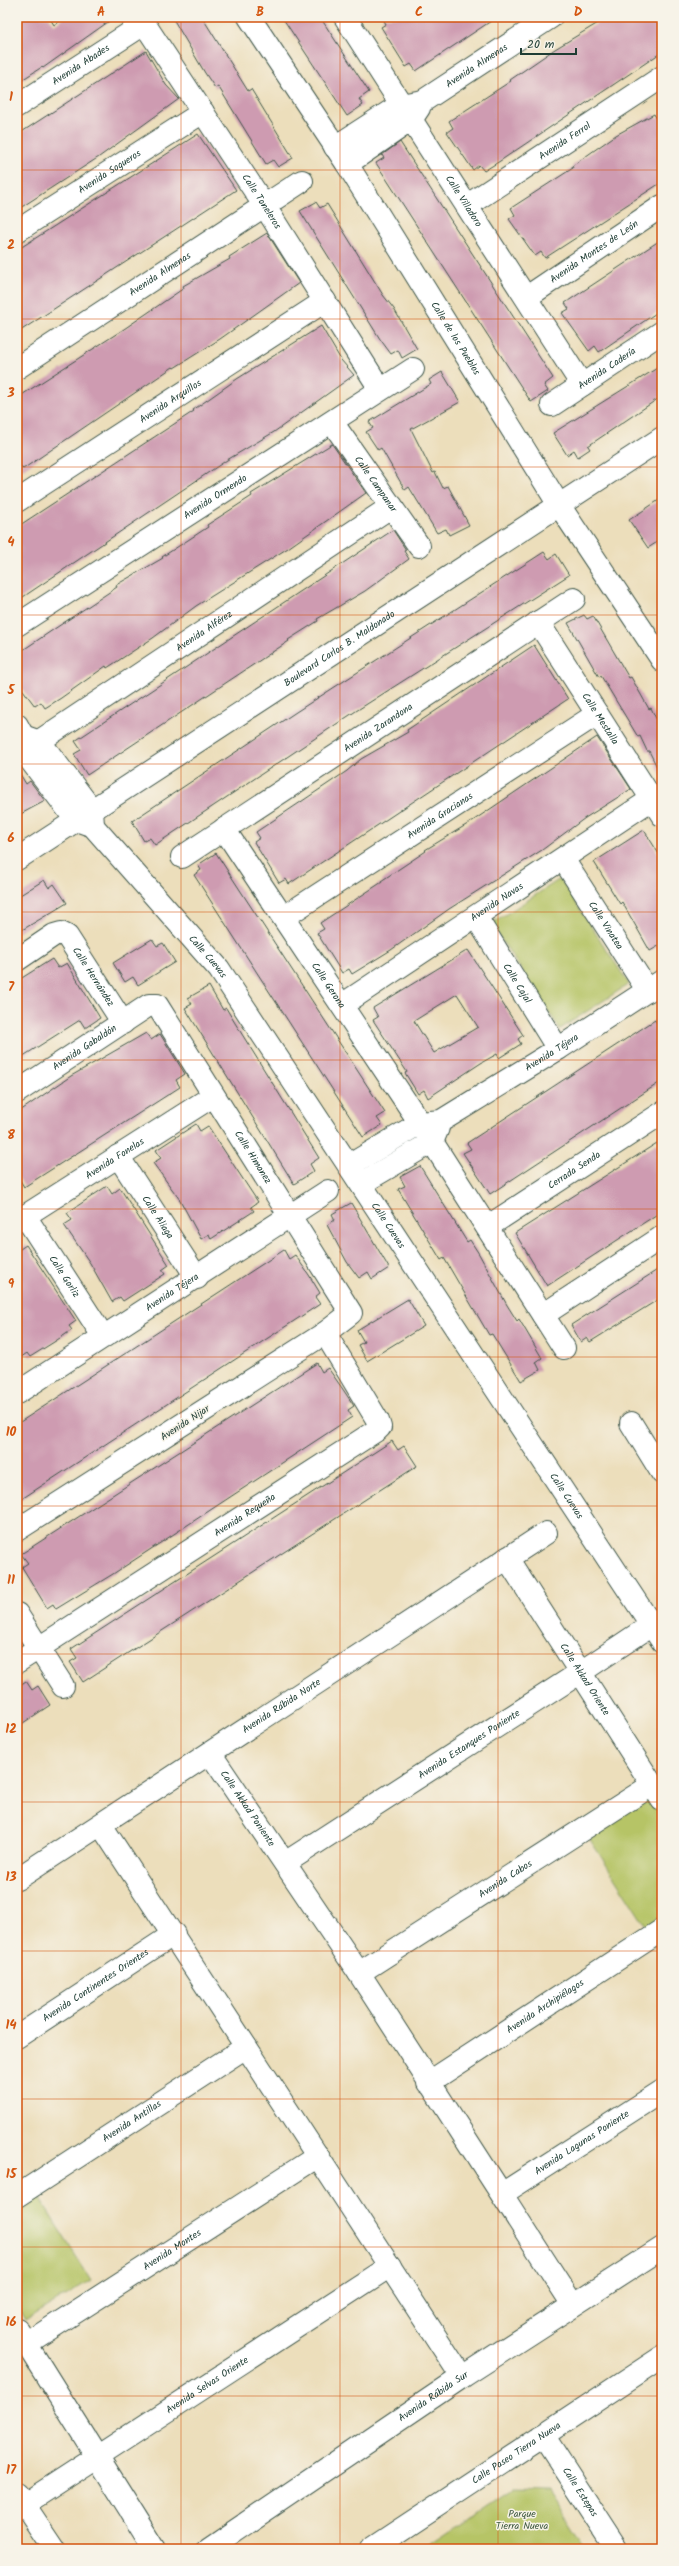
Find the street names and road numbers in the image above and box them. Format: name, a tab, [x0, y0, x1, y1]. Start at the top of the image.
street label: Avenida Almenas	[442, 39, 512, 92]
street label: Avenida Abades	[49, 40, 114, 89]
street label: Avenida Ferrol	[536, 118, 595, 164]
street label: Avenida Sogueros	[75, 145, 145, 198]
street label: Calle Toneleros	[238, 171, 286, 233]
street label: Calle Villadoro	[441, 172, 486, 231]
street label: Avenida Montes de León	[547, 216, 642, 287]
street label: Avenida Almenas	[126, 247, 195, 301]
street label: Calle de los Pueblos	[426, 298, 485, 379]
street label: Avenida Cadería	[575, 343, 640, 394]
street label: Avenida Arquillos	[136, 375, 205, 427]
street label: Calle Campanar	[350, 453, 401, 516]
street label: Avenida Ormendo	[180, 470, 251, 523]
street label: Avenida Alférez	[173, 606, 236, 656]
street label: Boulevard Carlos B. Maldonado	[281, 606, 399, 691]
street label: Calle Mestalla	[577, 690, 623, 748]
street label: Avenida Zarandona	[340, 699, 416, 757]
street label: Avenida Gracianas	[404, 788, 477, 843]
street label: Avenida Navas	[467, 878, 527, 926]
street label: Calle Vinatea	[584, 898, 628, 953]
street label: Calle Cuevas	[185, 931, 231, 982]
street label: Calle Hernández	[68, 944, 119, 1010]
street label: Calle Gerona	[307, 959, 350, 1012]
street label: Calle Cajal	[499, 960, 536, 1007]
street label: Avenida Gabaldón	[49, 1020, 120, 1075]
street label: Avenida Téjera	[522, 1029, 582, 1076]
street label: Calle Himanez	[230, 1128, 276, 1187]
street label: Avenida Fonelas	[82, 1133, 148, 1183]
street label: Cerrada Senda	[544, 1147, 604, 1193]
street label: Calle Aliaga	[138, 1192, 178, 1243]
street label: Calle Cuevas	[367, 1199, 410, 1252]
street label: Calle Gorliz	[45, 1252, 84, 1301]
street label: Avenida Téjera	[142, 1269, 202, 1316]
street label: Avenida Nijar	[157, 1401, 213, 1445]
street label: Calle Cuevas	[545, 1470, 588, 1523]
street label: Avenida Requeña	[211, 1489, 279, 1541]
street label: Calle Akkad Oriente	[555, 1640, 614, 1719]
street label: Avenida Rábida Norte	[239, 1674, 324, 1738]
street label: Avenida Estanques Poniente	[415, 1705, 524, 1783]
street label: Calle Akkad Poniente	[216, 1767, 280, 1850]
street label: Avenida Cabos	[475, 1855, 536, 1902]
street label: Avenida Continentes Orientes	[39, 1944, 153, 2026]
street label: Avenida Archipiélagos	[503, 1975, 588, 2038]
street label: Avenida Antillas	[99, 2096, 165, 2146]
street label: Avenida Lagunas Poniente	[531, 2106, 633, 2179]
street label: Avenida Montes	[140, 2225, 205, 2275]
street label: Avenida Selvas Oriente	[163, 2352, 252, 2418]
street label: Avenida Rábida Sur	[395, 2367, 472, 2426]
street label: Calle Paseo Tierra Nueva	[468, 2418, 564, 2489]
street label: Calle Estepas	[558, 2464, 602, 2521]

